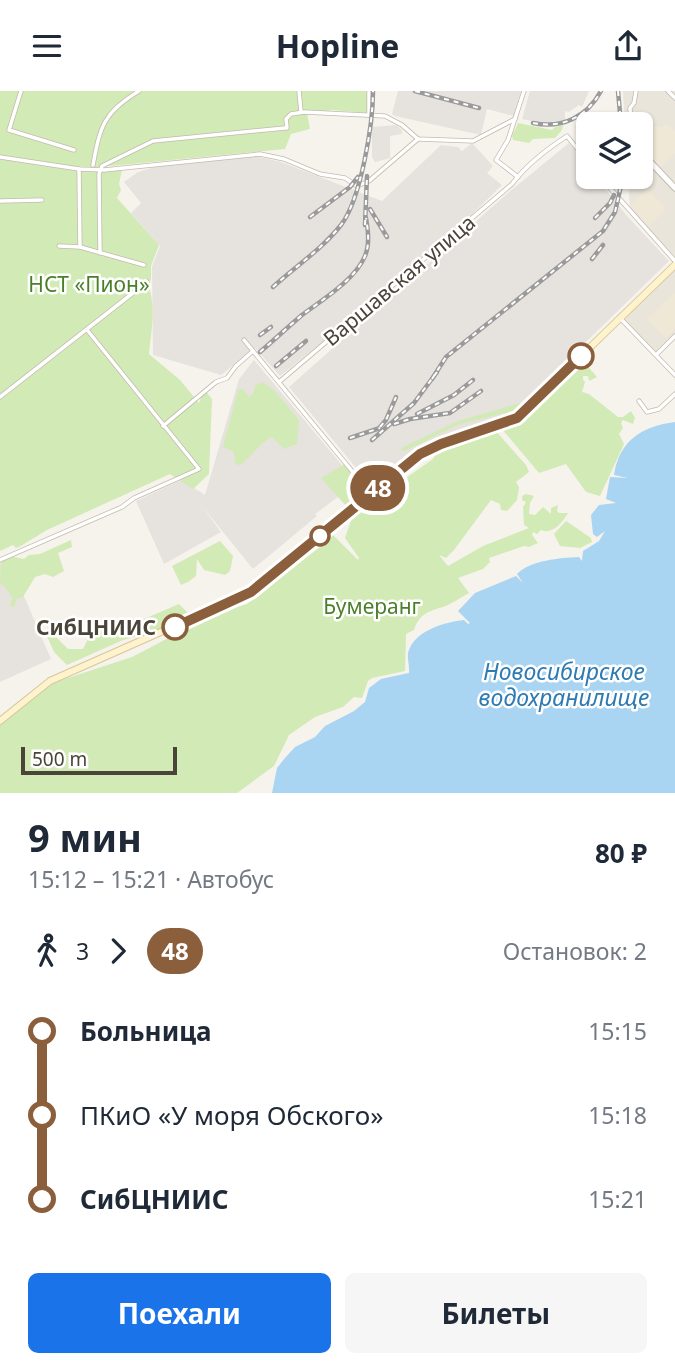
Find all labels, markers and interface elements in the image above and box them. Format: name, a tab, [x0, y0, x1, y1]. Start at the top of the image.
text: Hopline	[276, 24, 399, 67]
icon: menu	[28, 27, 66, 65]
icon: share	[609, 27, 647, 65]
map controls	[576, 112, 653, 189]
button: layers	[576, 112, 653, 189]
street label: Варшавская улица	[317, 208, 481, 352]
park label: НСТ «Пион»	[28, 270, 150, 298]
unlabelled marker	[568, 343, 594, 369]
line badge: 48	[346, 465, 410, 511]
text: 48	[364, 471, 392, 504]
unlabelled marker	[310, 526, 330, 546]
park label: Бумеранг	[323, 592, 421, 620]
place label: СибЦНИИС	[36, 613, 156, 641]
marker: СибЦНИИС	[162, 614, 188, 640]
water label: Новосибирское водохранилище	[479, 655, 649, 713]
scale bar	[21, 744, 177, 776]
text: 500 m	[32, 746, 87, 772]
text: 9 мин	[28, 811, 142, 863]
text: 80 ₽	[595, 835, 647, 871]
text: 15:12 – 15:21 · Автобус	[28, 863, 274, 895]
icon: walk	[28, 932, 66, 970]
icon: forward	[99, 932, 137, 970]
text: 48	[161, 934, 189, 967]
text: 3	[76, 935, 89, 967]
text: Остановок: 2	[503, 935, 647, 967]
text: Больница	[80, 1013, 212, 1049]
text: 15:15	[588, 1015, 647, 1047]
text: ПКиО «У моря Обского»	[80, 1097, 383, 1133]
text: 15:18	[588, 1099, 647, 1131]
text: СибЦНИИС	[80, 1181, 229, 1217]
text: 15:21	[588, 1183, 647, 1215]
button: Поехали	[28, 1273, 331, 1353]
button: Билеты	[345, 1273, 647, 1353]

